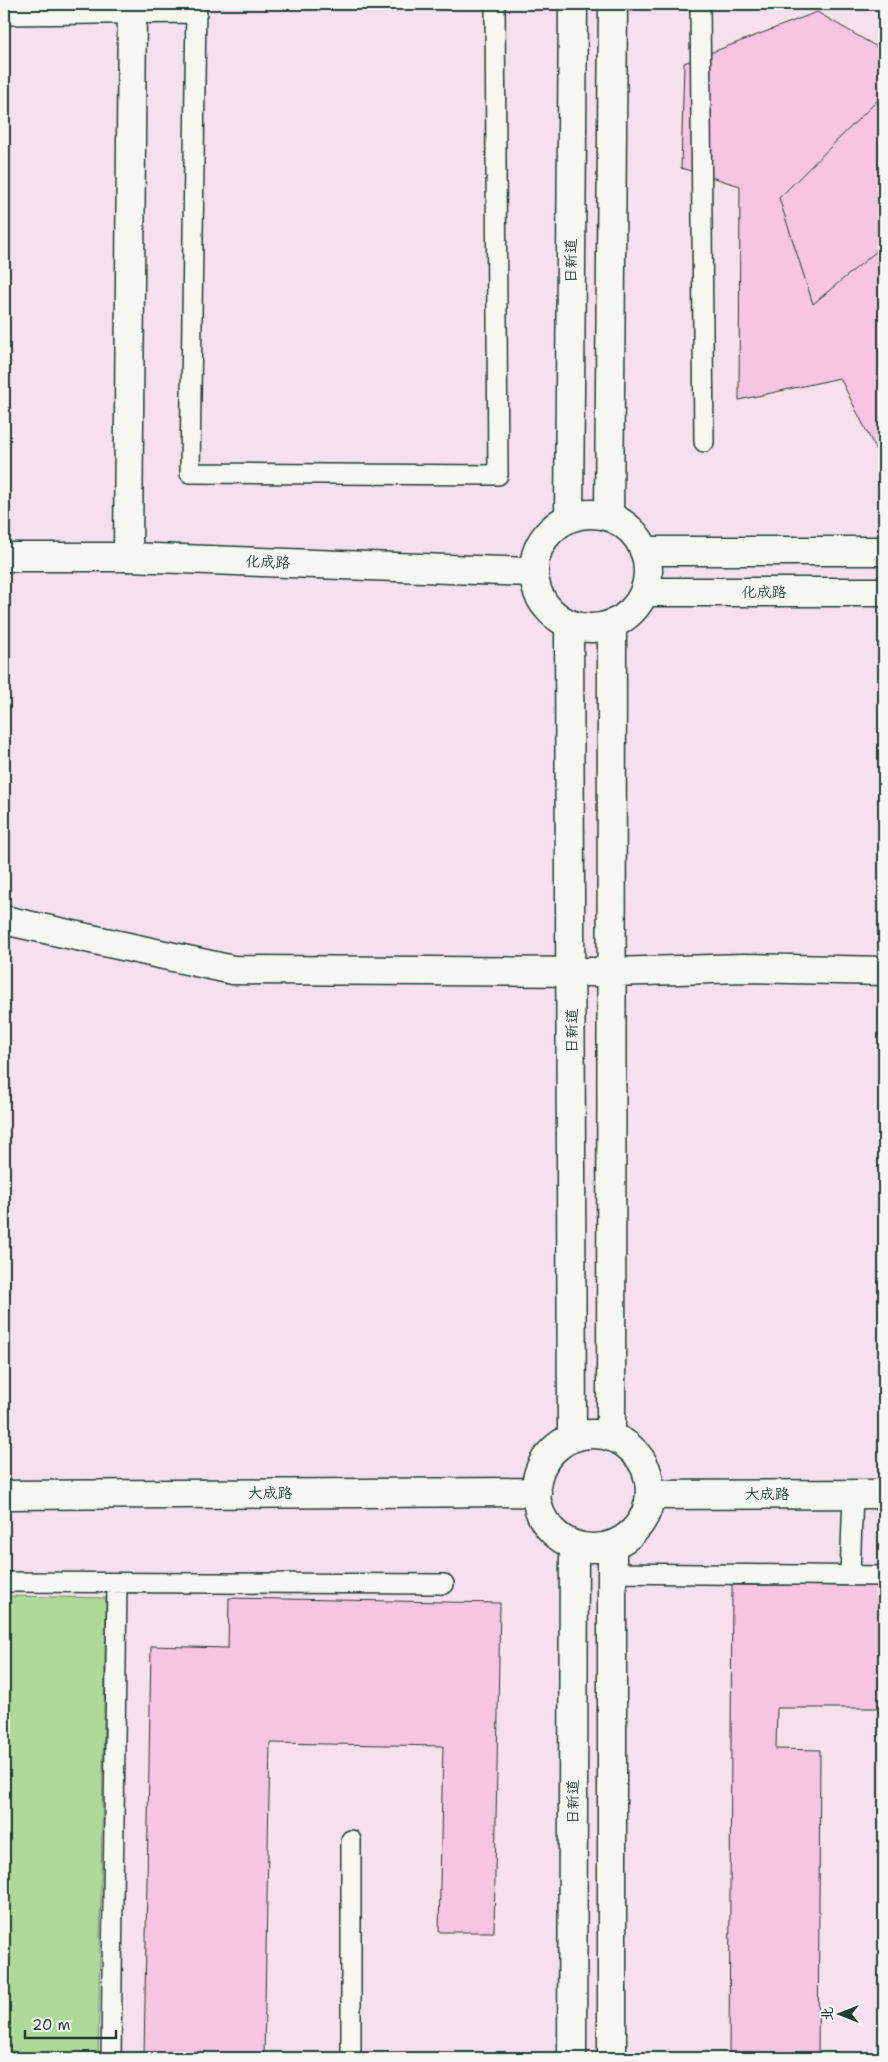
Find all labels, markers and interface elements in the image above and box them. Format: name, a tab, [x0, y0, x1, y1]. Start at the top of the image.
street label: 日新道	[561, 238, 581, 284]
street label: 化成路	[245, 551, 291, 573]
street label: 化成路	[741, 582, 787, 602]
street label: 日新道	[562, 1008, 582, 1054]
street label: 大成路	[247, 1483, 293, 1503]
street label: 大成路	[744, 1484, 790, 1504]
street label: 日新道	[563, 1779, 583, 1825]
north arrow	[816, 1990, 866, 2040]
scale bar	[25, 2007, 116, 2039]
text: 北	[818, 2007, 836, 2021]
text: 20 m	[32, 2015, 71, 2035]

